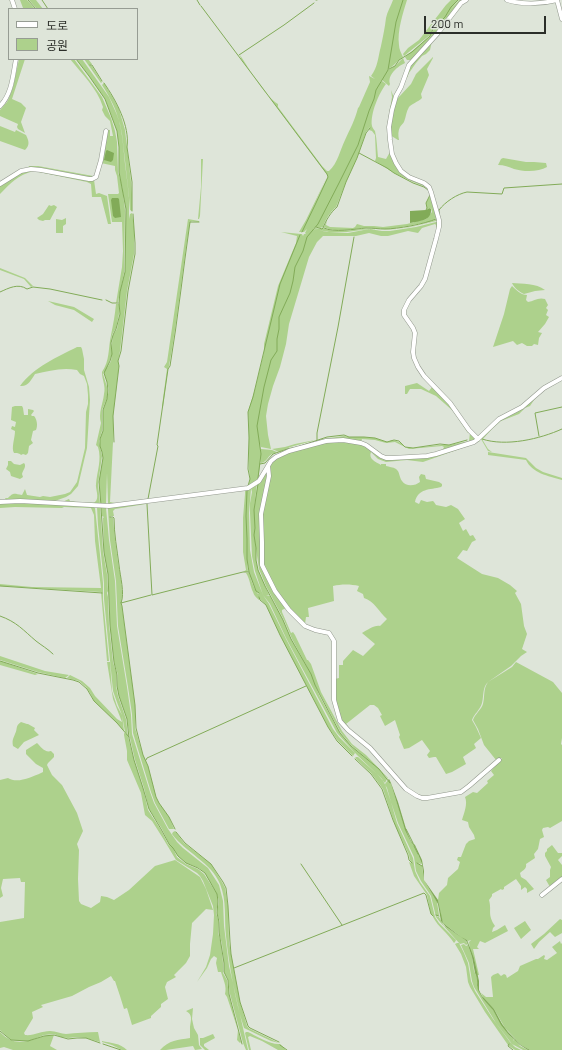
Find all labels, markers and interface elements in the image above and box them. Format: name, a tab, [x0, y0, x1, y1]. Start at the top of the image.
legend	[8, 8, 138, 60]
scale bar	[426, 8, 548, 34]
text: 200 m	[431, 16, 463, 30]
text: 도로	[46, 18, 68, 32]
text: 공원	[46, 38, 68, 52]

